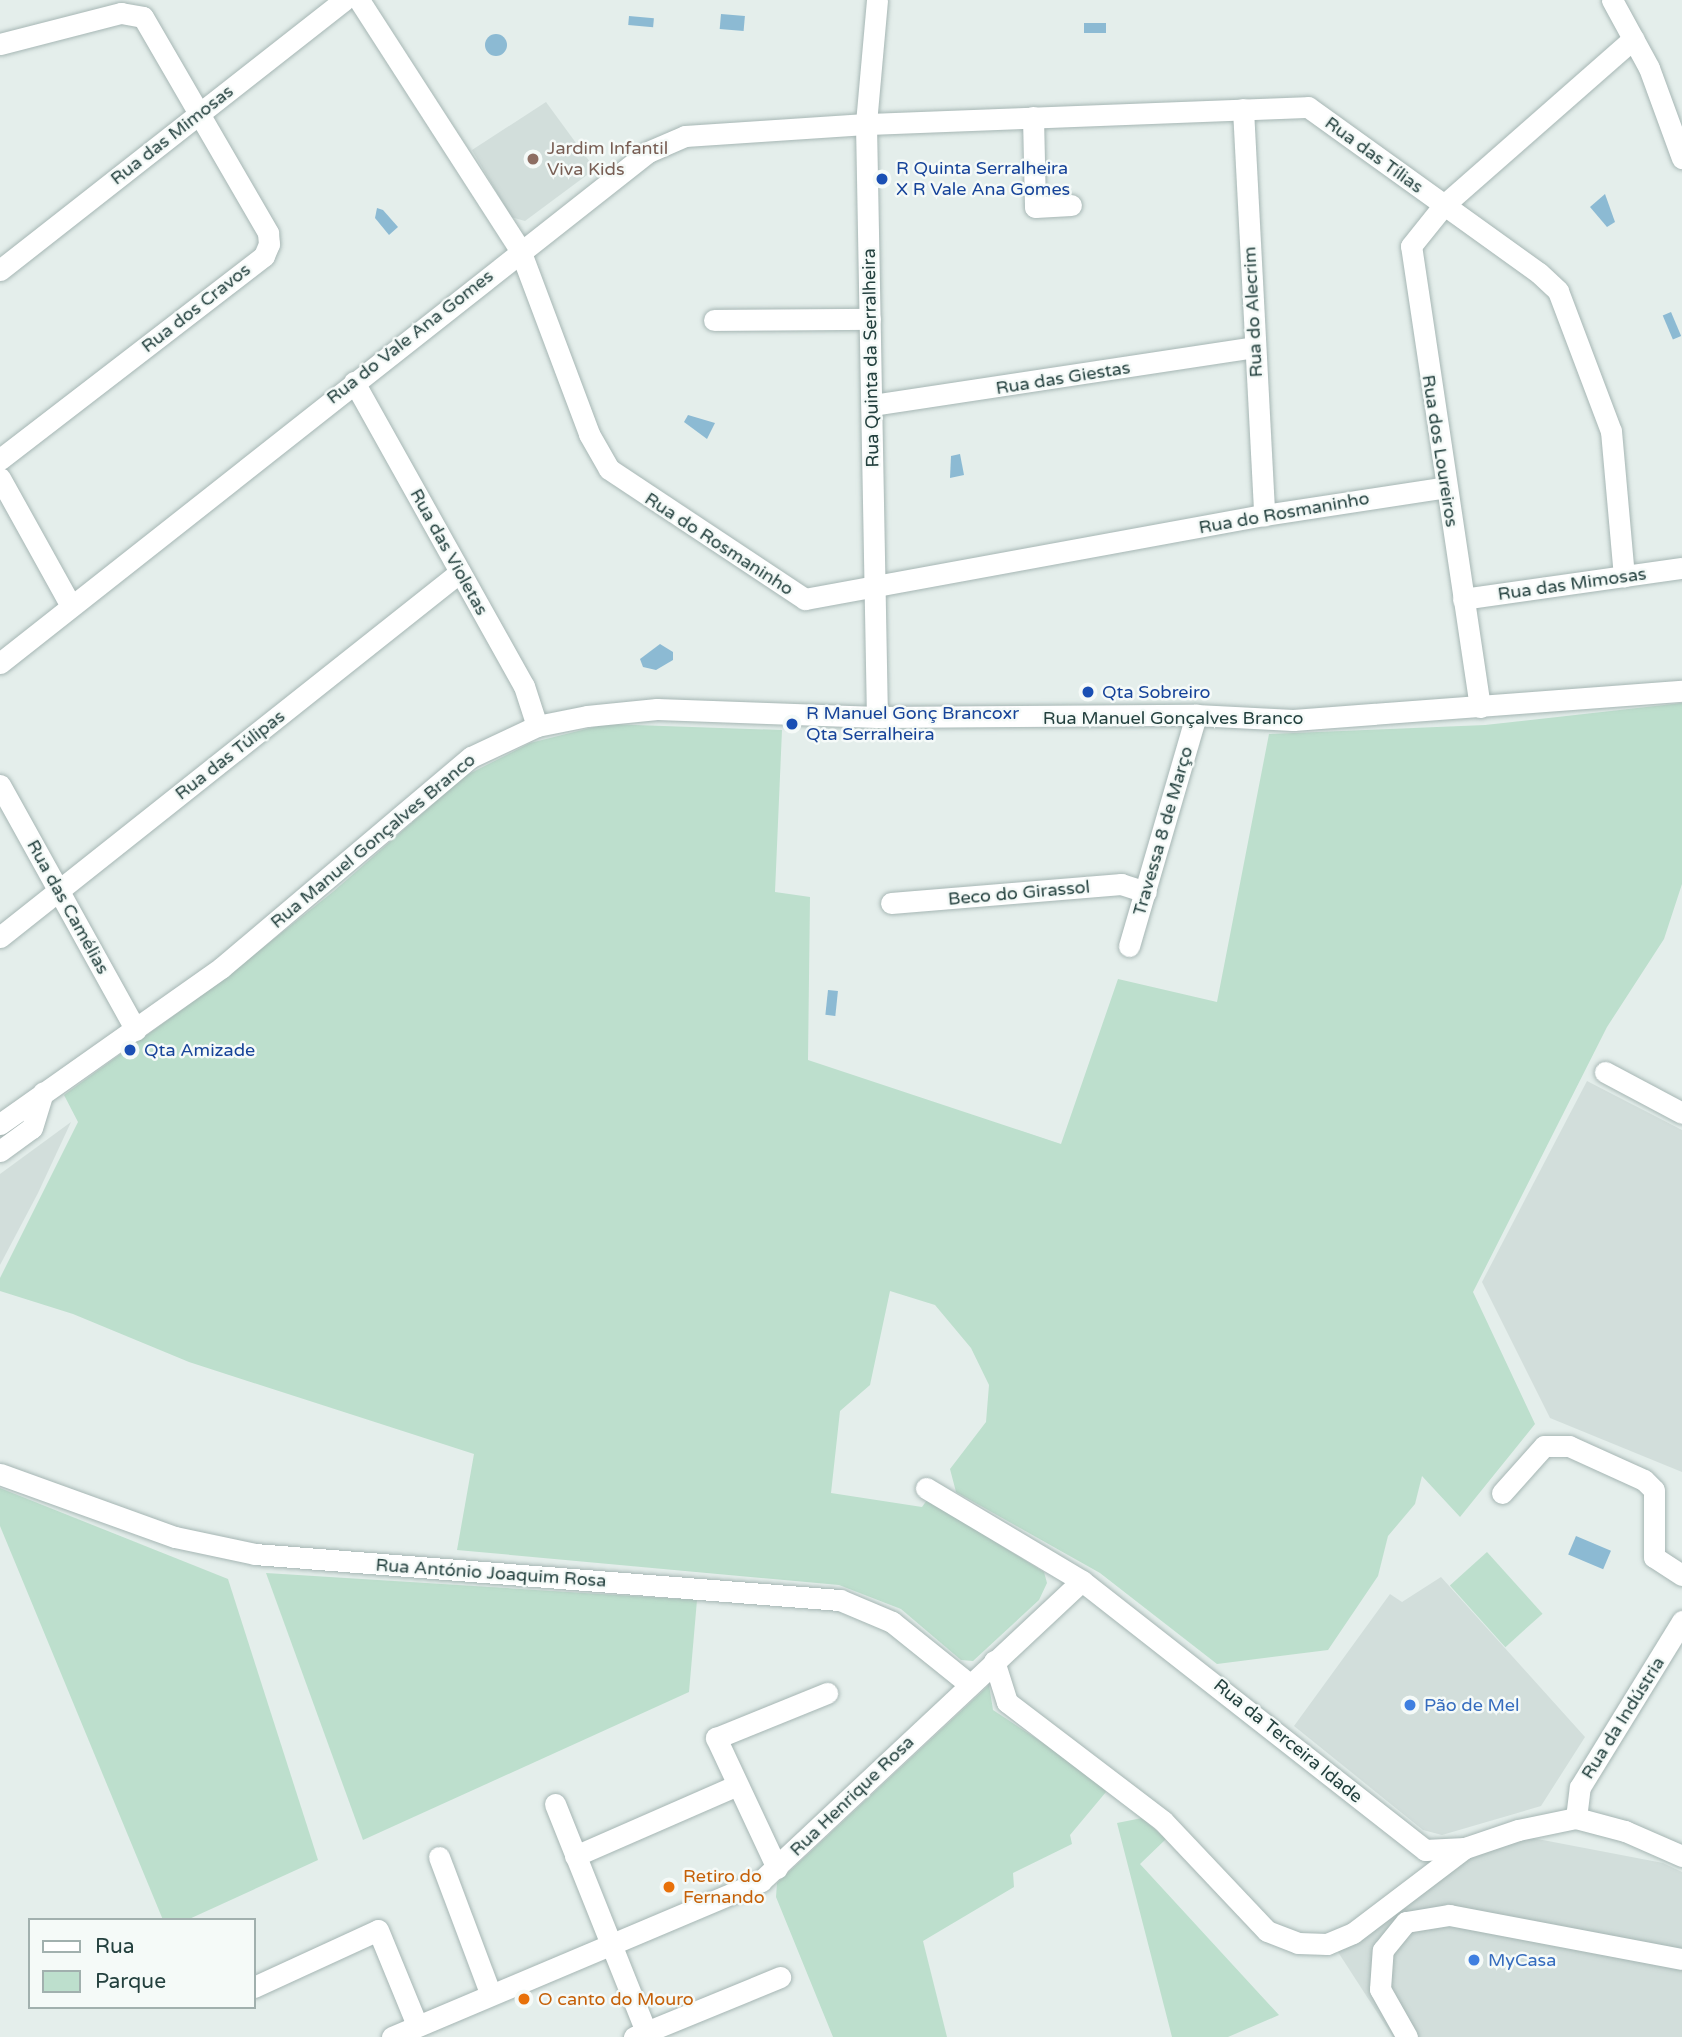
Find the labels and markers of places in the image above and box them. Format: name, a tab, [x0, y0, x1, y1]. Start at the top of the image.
place label: Jardim Infantil Viva Kids	[547, 138, 668, 180]
marker: Jardim Infantil Viva Kids	[525, 151, 541, 167]
place label: R Quinta Serralheira X R Vale Ana Gomes	[896, 158, 1070, 200]
marker: R Quinta Serralheira X R Vale Ana Gomes	[874, 171, 890, 187]
place label: Qta Sobreiro	[1102, 681, 1211, 703]
marker: Qta Sobreiro	[1080, 684, 1096, 700]
place label: R Manuel Gonç Brancoxr Qta Serralheira	[806, 703, 1019, 746]
marker: R Manuel Gonç Brancoxr Qta Serralheira	[784, 716, 800, 732]
place label: Qta Amizade	[144, 1039, 255, 1061]
marker: Qta Amizade	[122, 1042, 138, 1058]
place label: Pão de Mel	[1424, 1694, 1519, 1716]
marker: Pão de Mel	[1402, 1697, 1418, 1713]
place label: Retiro do Fernando	[683, 1866, 765, 1909]
marker: Retiro do Fernando	[661, 1879, 677, 1895]
place label: MyCasa	[1488, 1949, 1556, 1971]
marker: MyCasa	[1466, 1952, 1482, 1968]
place label: O canto do Mouro	[538, 1988, 694, 2010]
marker: O canto do Mouro	[516, 1991, 532, 2007]

